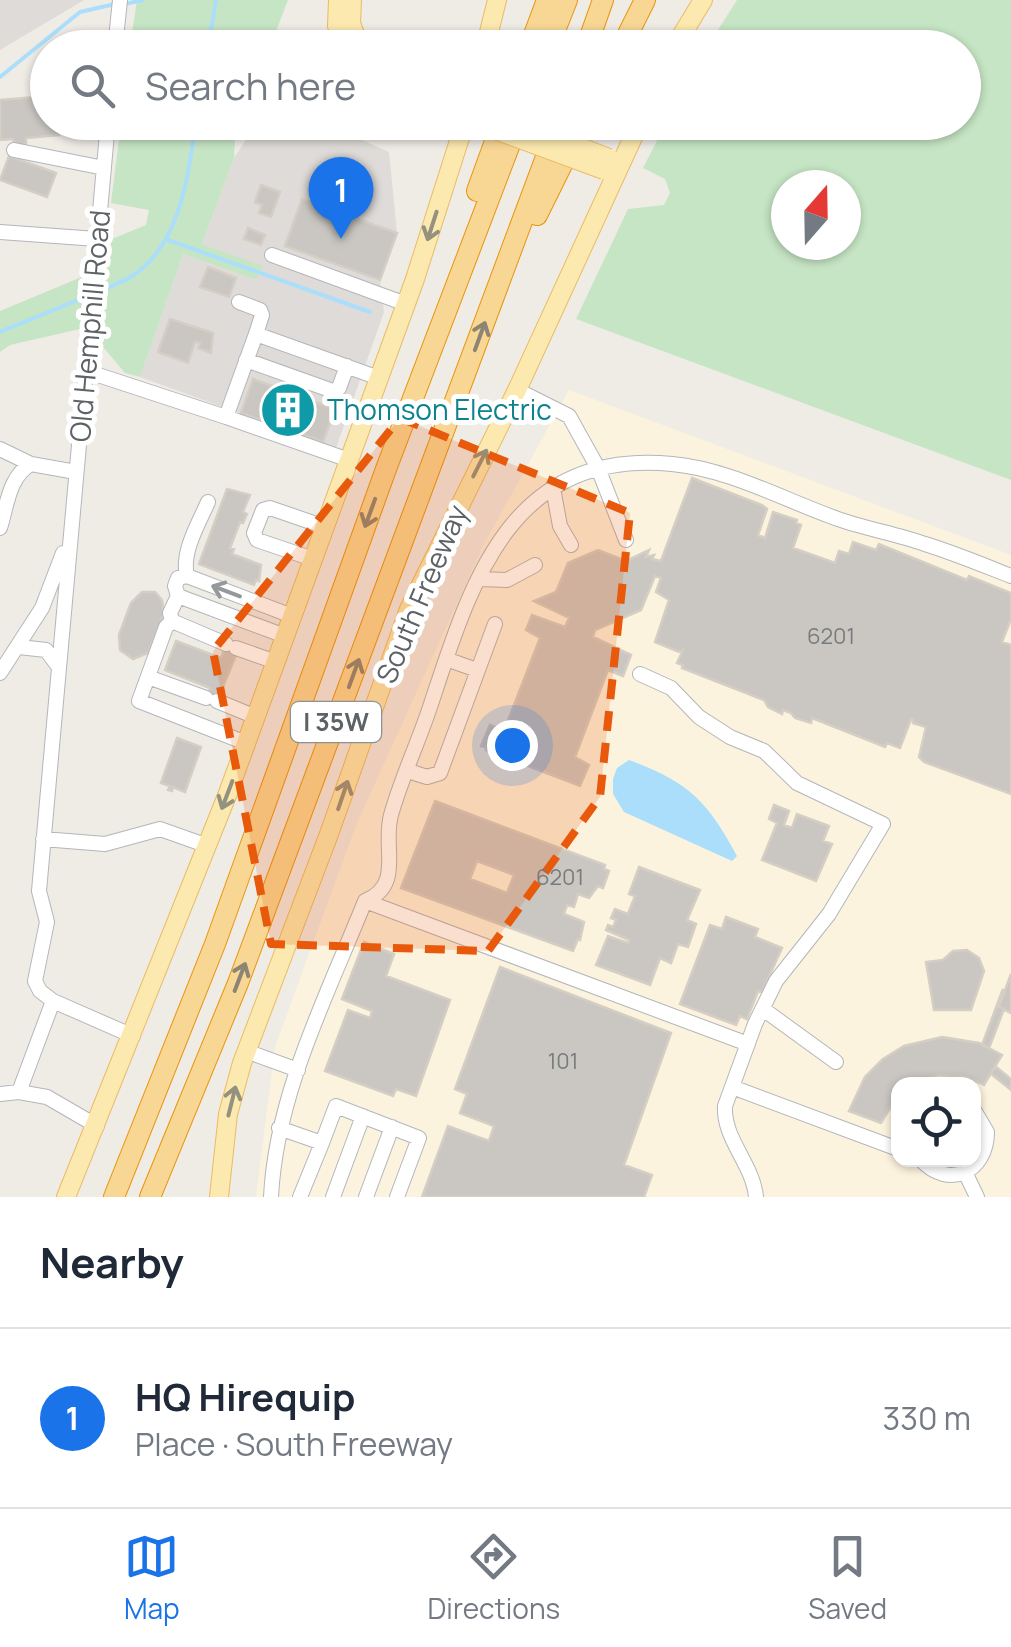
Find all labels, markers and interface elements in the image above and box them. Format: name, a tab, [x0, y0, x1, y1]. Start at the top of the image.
search box	[30, 30, 981, 140]
icon: search	[65, 58, 120, 113]
text: Search here	[145, 59, 356, 111]
pin: 1	[308, 156, 374, 239]
north arrow	[771, 170, 861, 260]
street label: Old Hemphill Road	[60, 208, 118, 443]
one-way arrow	[422, 209, 440, 241]
one-way arrow	[472, 321, 490, 352]
building icon: Thomson Electric	[258, 380, 318, 440]
place label: Thomson Electric	[327, 390, 552, 428]
one-way arrow	[471, 449, 490, 479]
one-way arrow	[360, 496, 378, 527]
street label: South Freeway	[366, 498, 476, 689]
one-way arrow	[212, 581, 243, 599]
house number: 6201	[807, 621, 855, 651]
one-way arrow	[346, 658, 364, 689]
road number: I 35W	[291, 702, 381, 742]
your location	[487, 720, 538, 771]
one-way arrow	[217, 780, 235, 810]
one-way arrow	[335, 781, 353, 812]
house number: 6201	[536, 862, 584, 892]
one-way arrow	[232, 963, 250, 994]
house number: 101	[548, 1046, 578, 1076]
map controls	[891, 1077, 981, 1167]
button: locate	[891, 1077, 981, 1167]
one-way arrow	[224, 1086, 242, 1118]
text: Nearby	[40, 1233, 184, 1291]
text: HQ Hirequip	[135, 1370, 356, 1422]
text: 1	[65, 1396, 80, 1440]
text: 330 m	[883, 1396, 971, 1440]
text: Place · South Freeway	[135, 1422, 453, 1466]
tab: Map	[124, 1529, 180, 1627]
tab: Directions	[428, 1529, 560, 1627]
tab: Saved	[808, 1529, 887, 1627]

